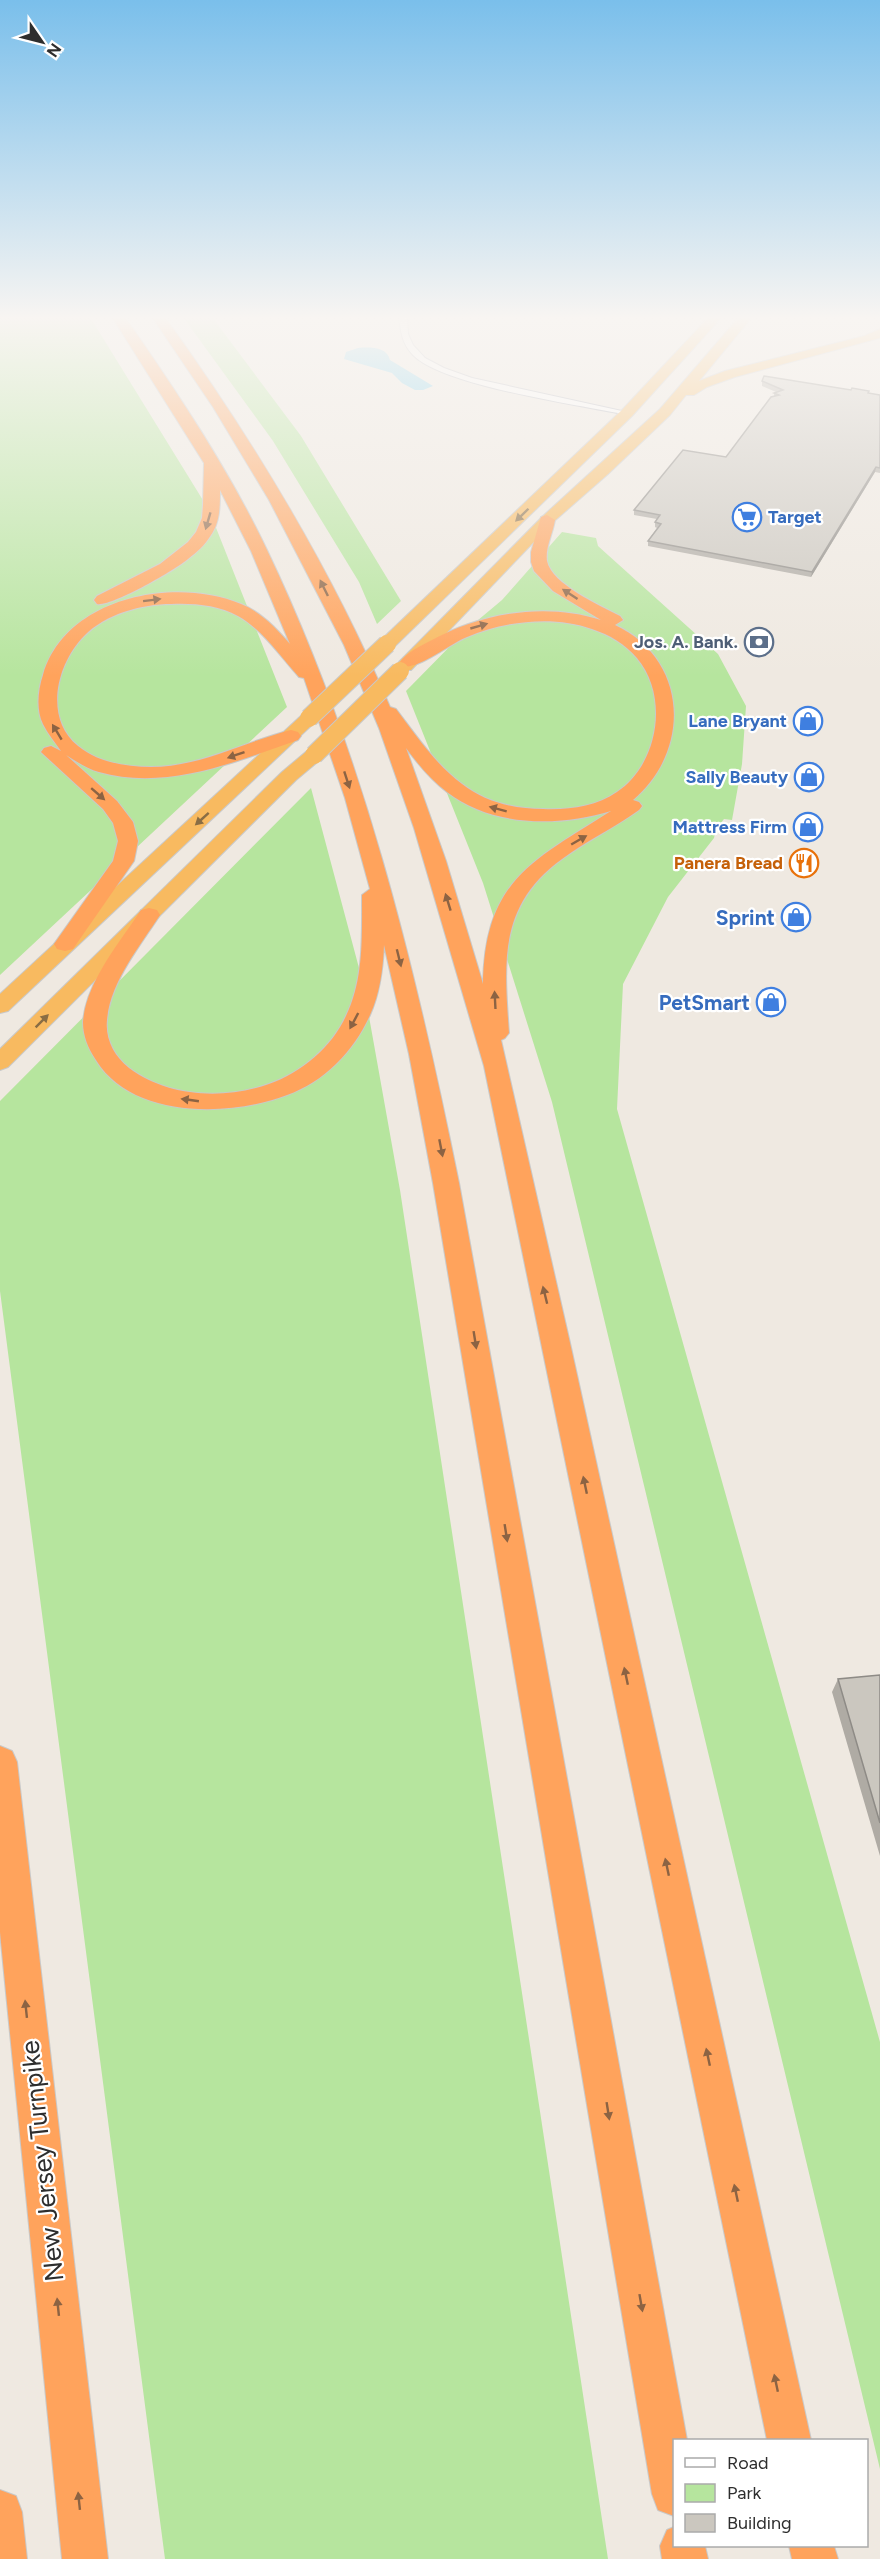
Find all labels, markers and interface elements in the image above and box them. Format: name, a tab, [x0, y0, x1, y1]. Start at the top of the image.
north arrow	[12, 12, 72, 72]
text: N	[43, 40, 65, 61]
supermarket icon: Target	[731, 501, 763, 533]
place label: Target	[768, 506, 822, 528]
one-way arrow	[515, 507, 529, 521]
one-way arrow	[203, 512, 212, 530]
one-way arrow	[319, 579, 328, 596]
one-way arrow	[562, 588, 578, 600]
one-way arrow	[143, 595, 162, 604]
one-way arrow	[470, 620, 488, 630]
bank icon: Jos. A. Bank.	[743, 626, 775, 658]
place label: Jos. A. Bank.	[634, 631, 738, 653]
shop icon: Lane Bryant	[792, 705, 824, 737]
place label: Lane Bryant	[688, 710, 787, 732]
one-way arrow	[52, 723, 62, 740]
one-way arrow	[227, 751, 245, 761]
shop icon: Sally Beauty	[793, 761, 825, 793]
place label: Sally Beauty	[686, 766, 789, 788]
one-way arrow	[343, 771, 352, 789]
one-way arrow	[90, 787, 105, 800]
one-way arrow	[488, 803, 507, 813]
shop icon: Mattress Firm	[792, 811, 824, 843]
one-way arrow	[194, 812, 209, 826]
place label: Mattress Firm	[672, 816, 787, 838]
one-way arrow	[571, 835, 588, 845]
restaurant icon: Panera Bread	[788, 847, 820, 879]
place label: Panera Bread	[674, 852, 783, 874]
one-way arrow	[443, 893, 452, 911]
shop icon: Sprint	[780, 901, 812, 933]
place label: Sprint	[716, 905, 775, 930]
one-way arrow	[395, 949, 404, 967]
shop icon: PetSmart	[755, 986, 787, 1018]
one-way arrow	[490, 990, 499, 1009]
place label: PetSmart	[659, 990, 750, 1015]
one-way arrow	[349, 1013, 359, 1030]
one-way arrow	[34, 1015, 48, 1029]
one-way arrow	[180, 1095, 199, 1104]
one-way arrow	[436, 1139, 446, 1157]
one-way arrow	[540, 1285, 550, 1304]
one-way arrow	[470, 1331, 479, 1350]
one-way arrow	[580, 1476, 589, 1495]
one-way arrow	[501, 1523, 510, 1542]
one-way arrow	[620, 1667, 630, 1685]
one-way arrow	[662, 1857, 671, 1876]
one-way arrow	[21, 1999, 31, 2018]
street label: New Jersey Turnpike	[13, 2039, 71, 2283]
one-way arrow	[702, 2048, 712, 2067]
one-way arrow	[604, 2102, 613, 2121]
one-way arrow	[731, 2183, 741, 2202]
one-way arrow	[637, 2294, 646, 2313]
one-way arrow	[53, 2297, 63, 2316]
one-way arrow	[771, 2374, 781, 2393]
legend	[673, 2439, 868, 2547]
text: Road	[727, 2452, 768, 2474]
text: Park	[727, 2482, 762, 2504]
one-way arrow	[74, 2491, 84, 2510]
text: Building	[727, 2512, 792, 2534]

